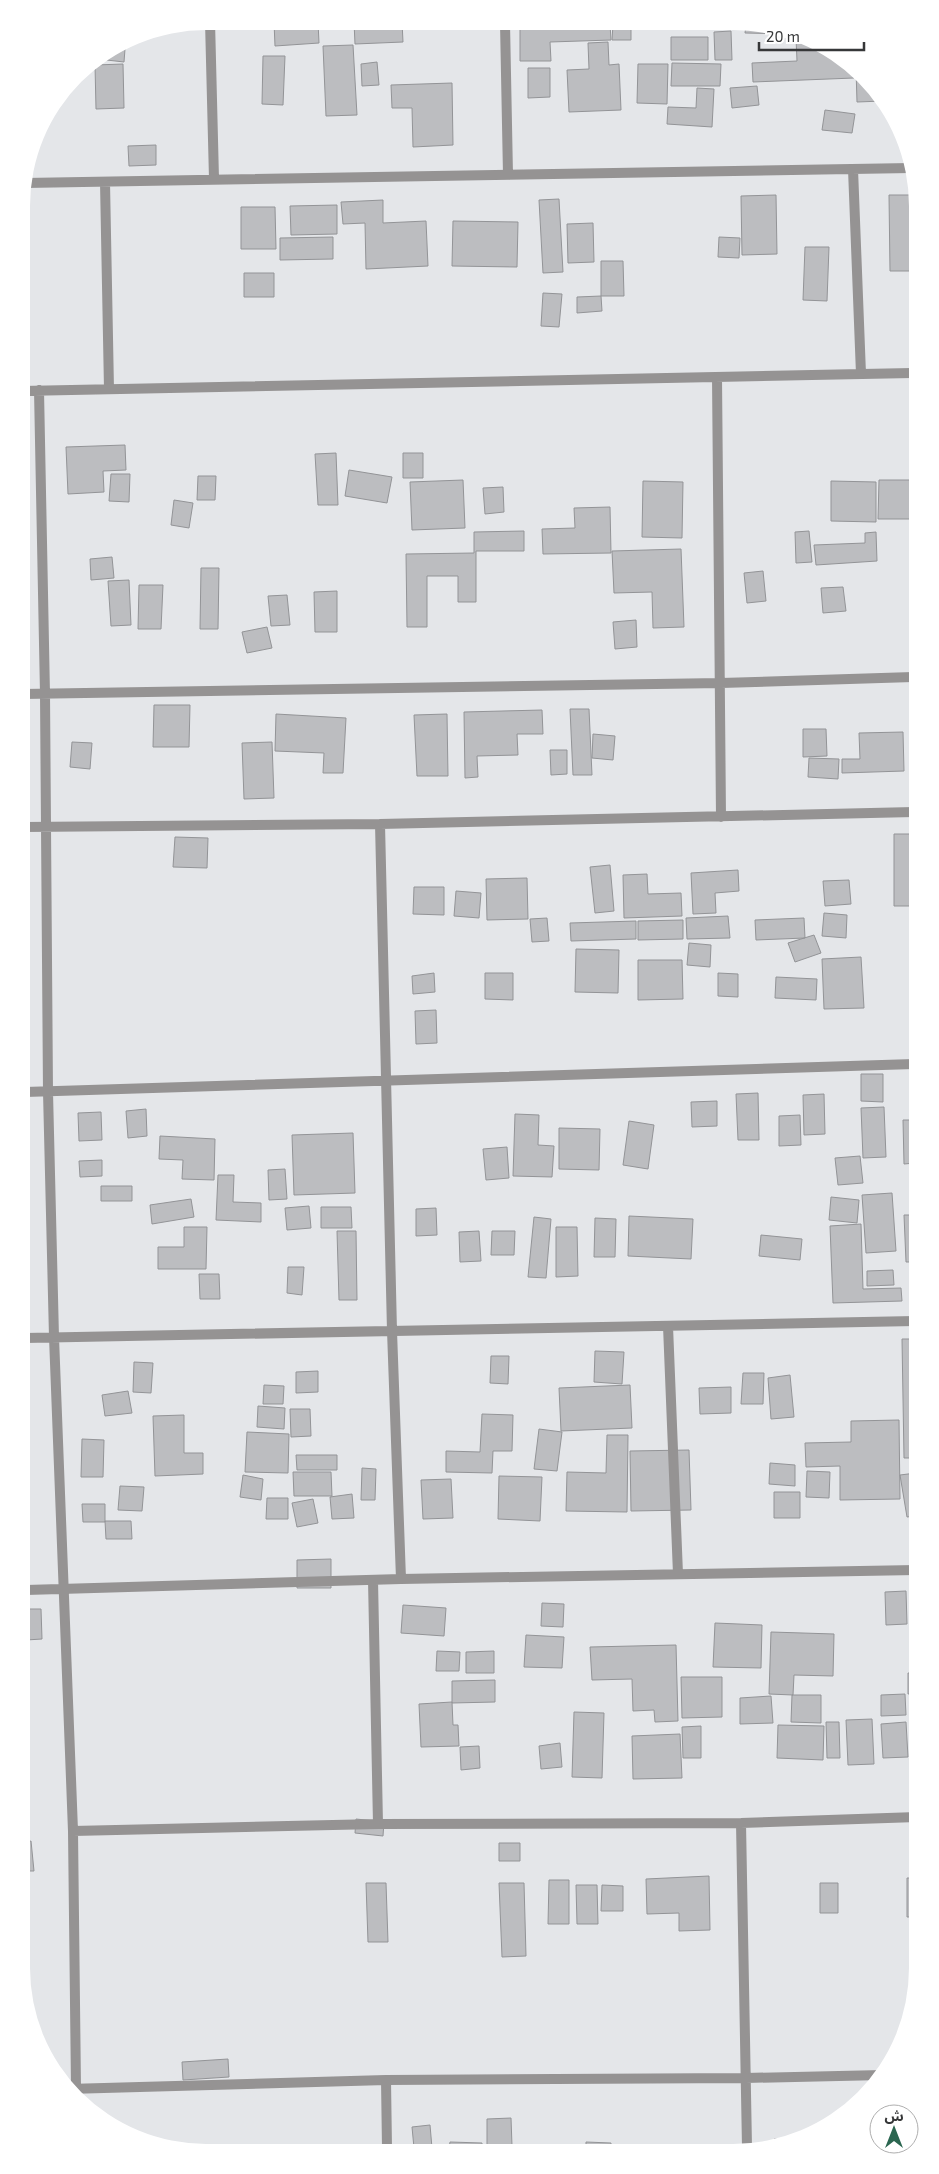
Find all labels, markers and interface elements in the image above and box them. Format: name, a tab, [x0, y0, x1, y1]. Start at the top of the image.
scale bar	[759, 20, 864, 52]
text: 20 m	[766, 27, 800, 45]
north arrow	[869, 2104, 919, 2154]
text: ش	[884, 2107, 904, 2124]

